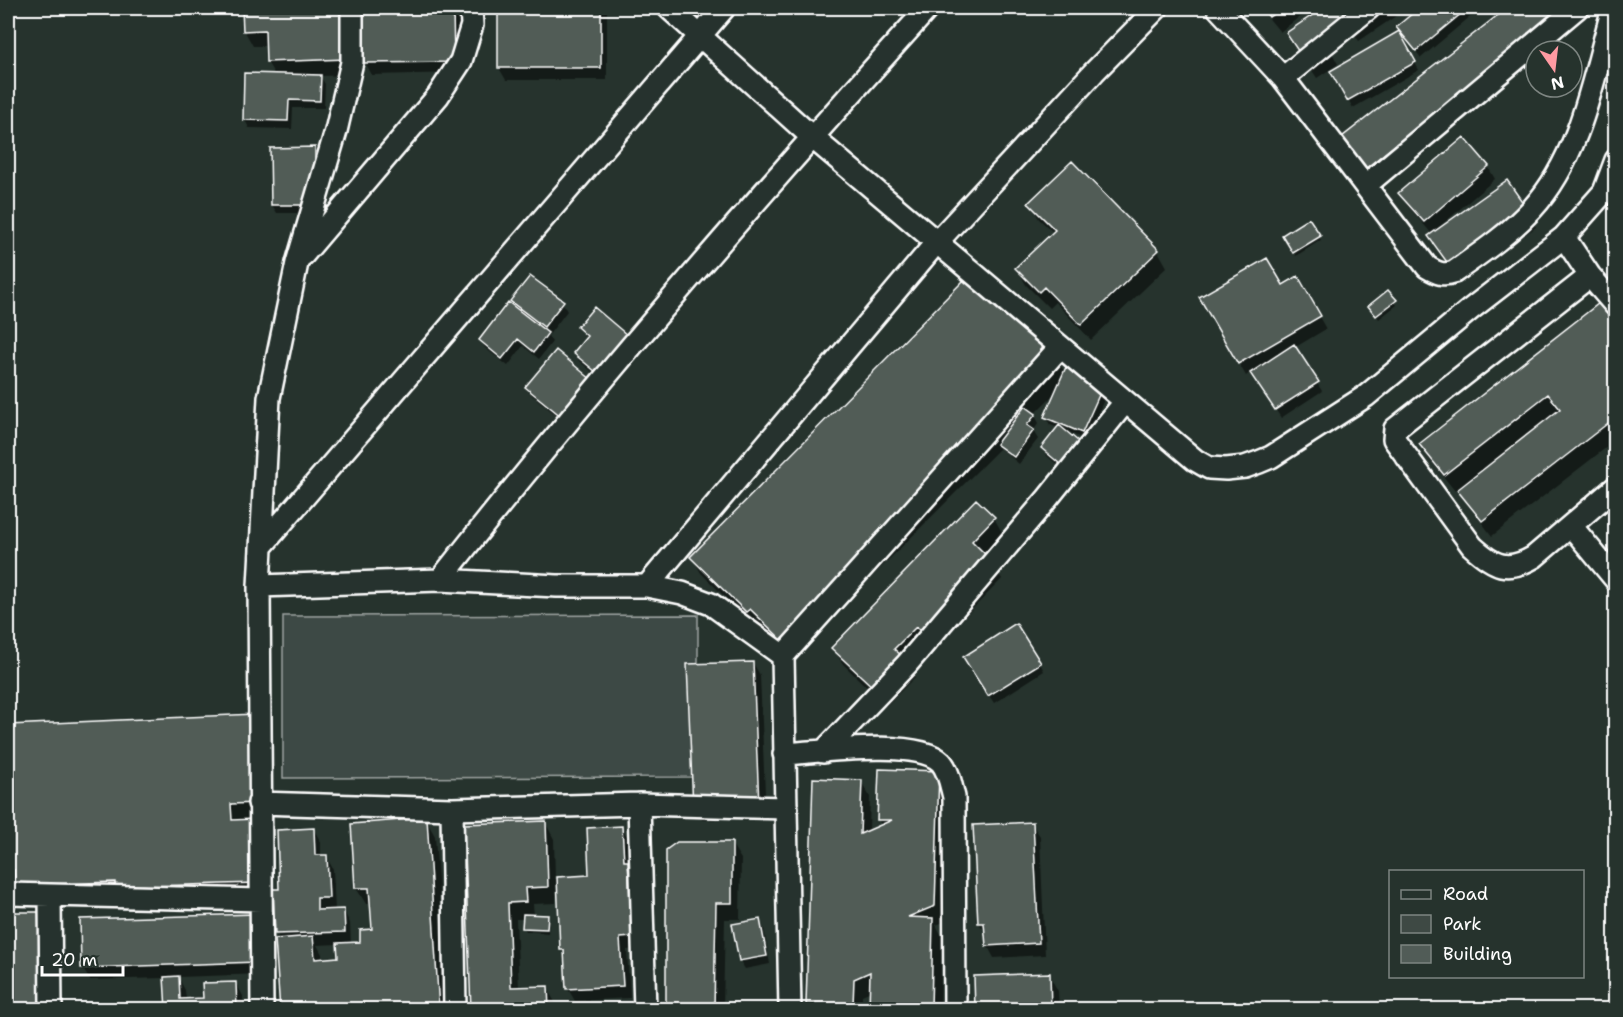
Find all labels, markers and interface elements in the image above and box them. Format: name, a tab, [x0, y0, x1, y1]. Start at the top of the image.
north arrow	[1524, 39, 1584, 99]
text: N	[1549, 71, 1566, 95]
legend	[1389, 870, 1584, 978]
text: Road	[1443, 882, 1488, 906]
text: Park	[1443, 912, 1482, 936]
scale bar	[42, 939, 123, 977]
text: Building	[1443, 942, 1512, 966]
text: 20 m	[51, 948, 97, 972]

